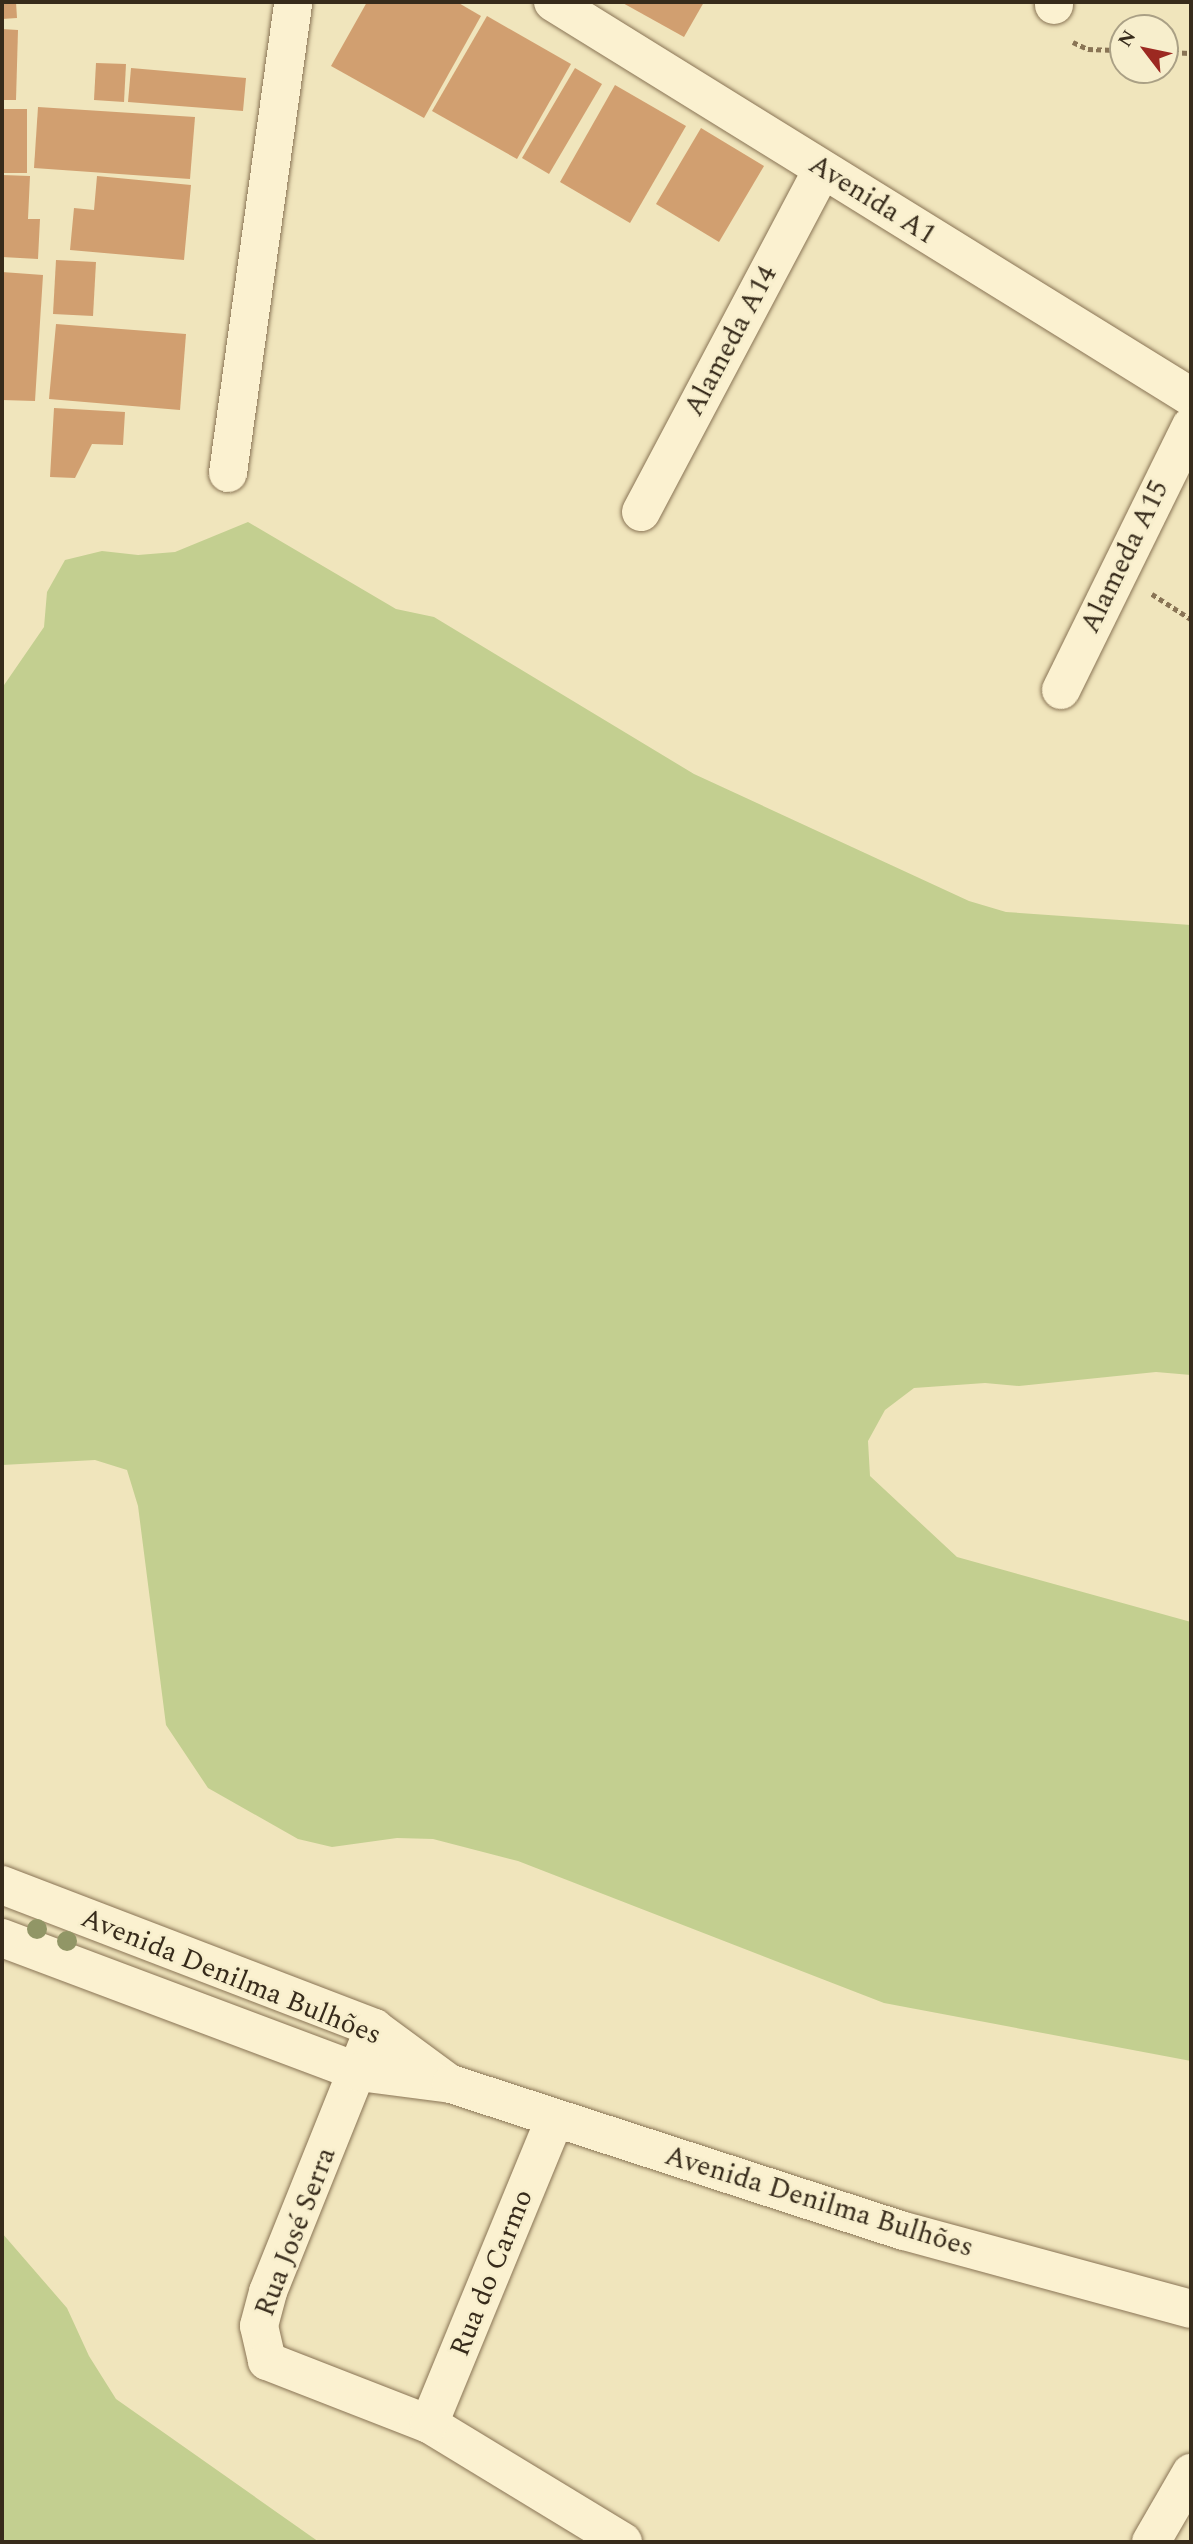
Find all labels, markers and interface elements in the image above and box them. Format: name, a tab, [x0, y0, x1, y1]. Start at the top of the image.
north arrow	[1109, 14, 1179, 84]
text: N	[1111, 24, 1144, 53]
street label: Avenida A1	[802, 148, 942, 252]
street label: Alameda A14	[677, 260, 785, 422]
street label: Alameda A15	[1074, 475, 1176, 639]
street label: Avenida Denilma Bulhões	[76, 1901, 386, 2053]
street label: Avenida Denilma Bulhões	[661, 2139, 977, 2265]
street label: Rua José Serra	[248, 2143, 344, 2321]
street label: Rua do Carmo	[443, 2185, 541, 2361]

